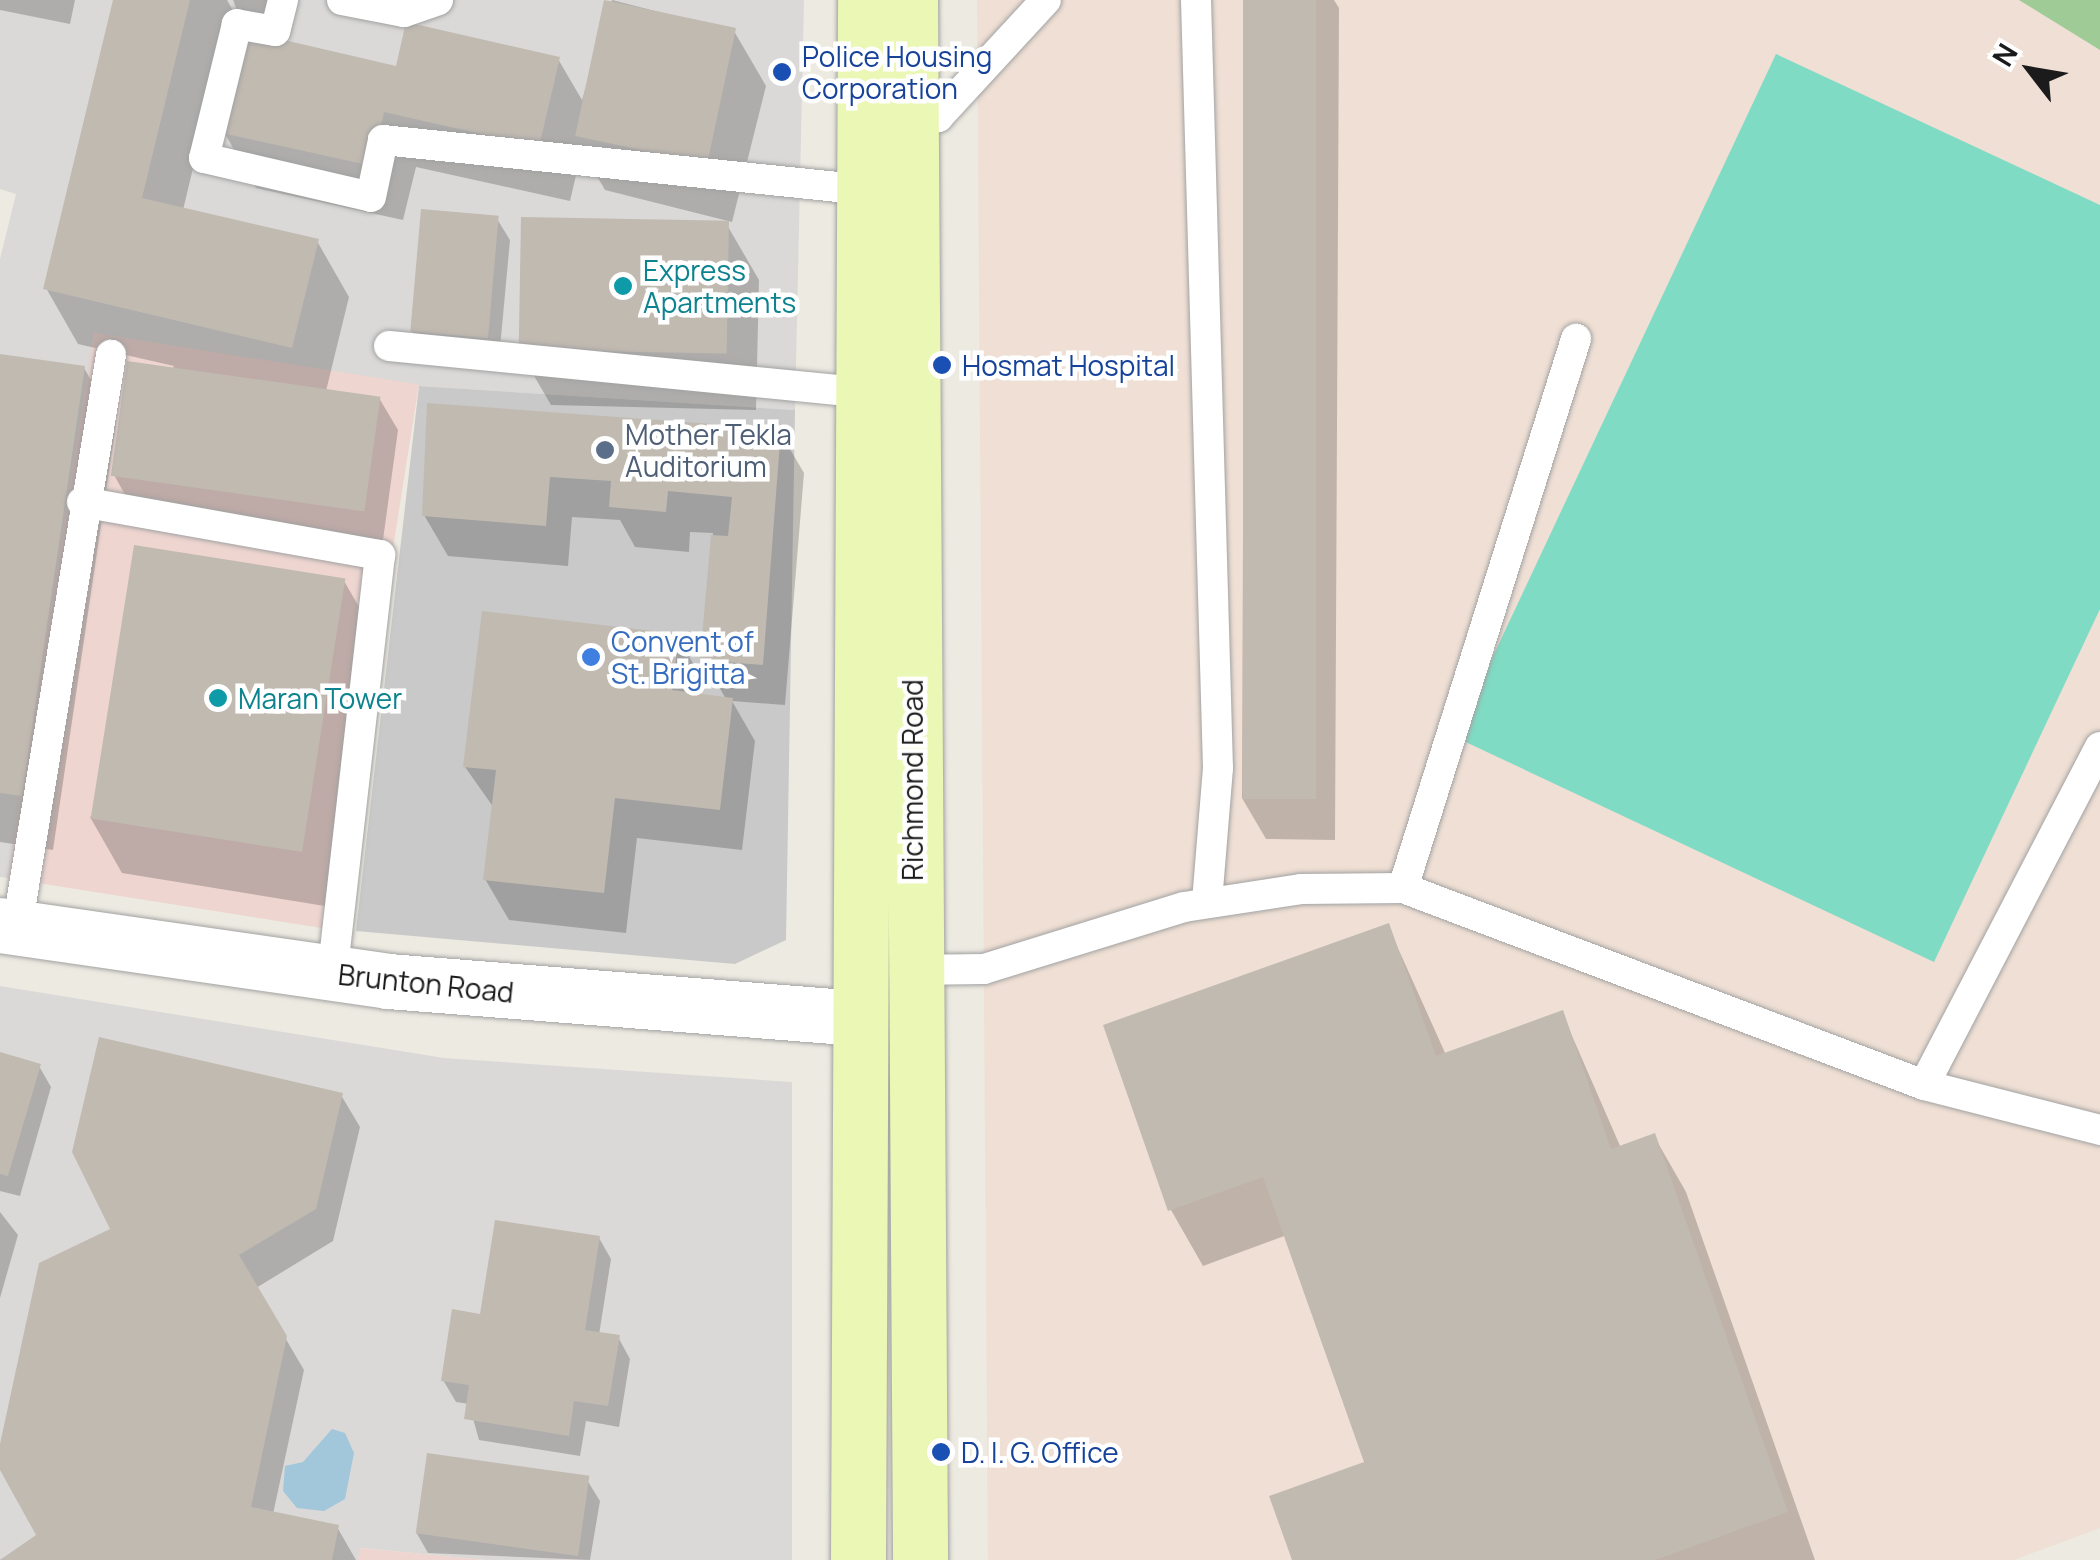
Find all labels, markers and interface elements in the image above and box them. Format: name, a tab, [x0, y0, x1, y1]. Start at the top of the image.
north arrow	[1980, 20, 2080, 120]
text: N	[1983, 36, 2026, 73]
place label: Police Housing Corporation	[802, 39, 992, 105]
marker: Police Housing Corporation	[771, 61, 793, 83]
place label: Express Apartments	[643, 253, 796, 319]
marker: Express Apartments	[612, 275, 634, 297]
place label: Hosmat Hospital	[962, 348, 1175, 382]
marker: Hosmat Hospital	[931, 354, 953, 376]
place label: Mother Tekla Auditorium	[625, 417, 792, 483]
marker: Mother Tekla Auditorium	[594, 439, 616, 461]
place label: Convent of St. Brigitta	[611, 624, 754, 690]
marker: Convent of St. Brigitta	[580, 646, 602, 668]
street label: Richmond Road	[895, 679, 929, 881]
place label: Maran Tower	[238, 681, 402, 715]
marker: Maran Tower	[207, 687, 229, 709]
street label: Brunton Road	[337, 957, 515, 1009]
place label: D. I. G. Office	[961, 1435, 1119, 1469]
marker: D. I. G. Office	[930, 1441, 952, 1463]

